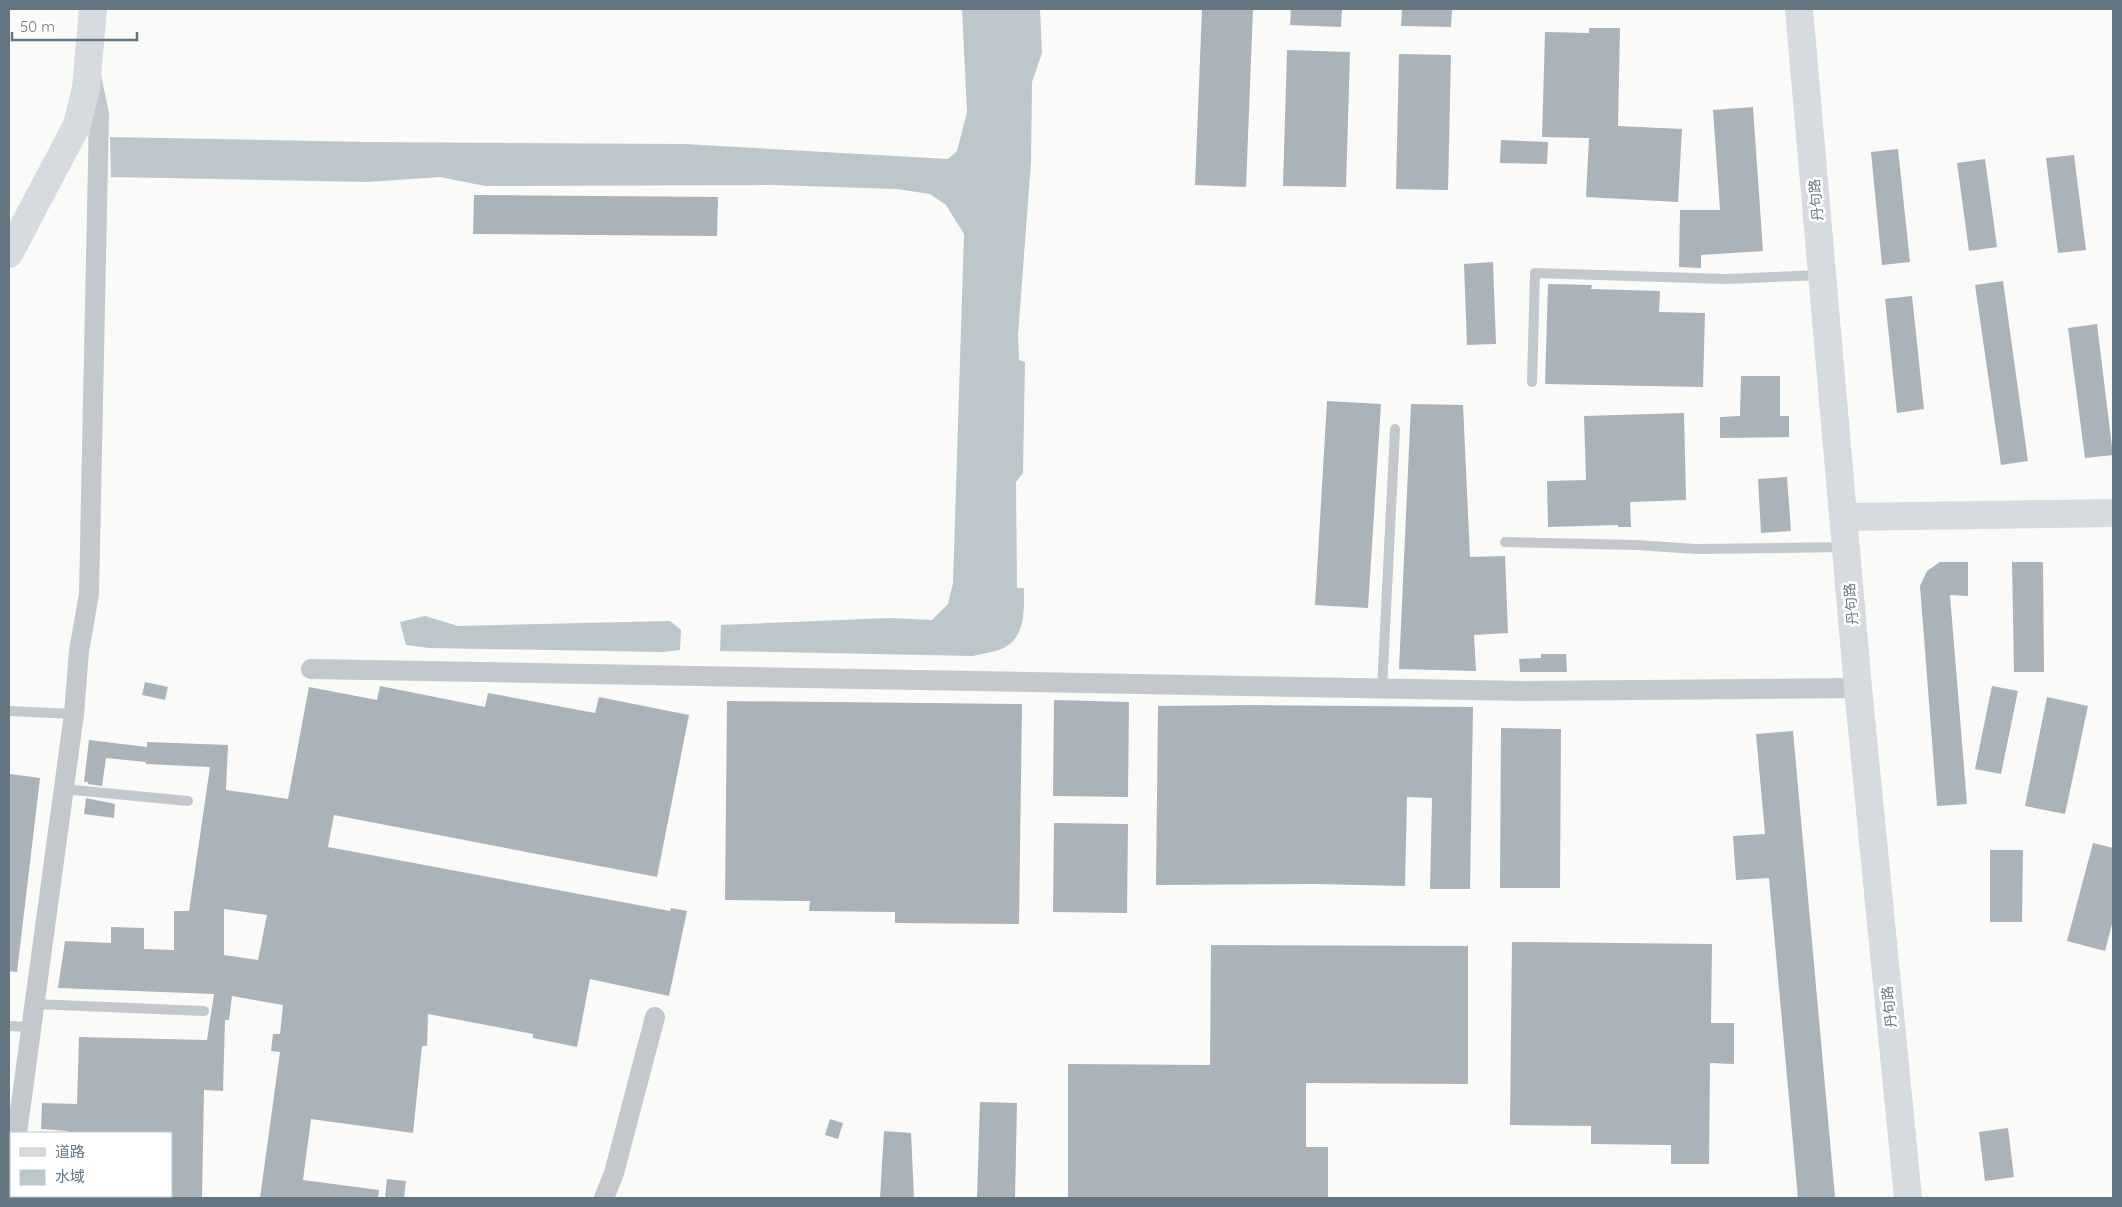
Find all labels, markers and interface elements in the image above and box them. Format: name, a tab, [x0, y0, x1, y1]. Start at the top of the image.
scale bar	[12, 10, 138, 42]
text: 50 m	[20, 17, 55, 36]
street label: 丹句路	[1805, 178, 1827, 222]
street label: 丹句路	[1840, 582, 1862, 626]
street label: 丹句路	[1878, 985, 1900, 1029]
legend	[10, 1132, 172, 1197]
text: 道路	[55, 1142, 85, 1161]
text: 水域	[55, 1167, 85, 1186]

